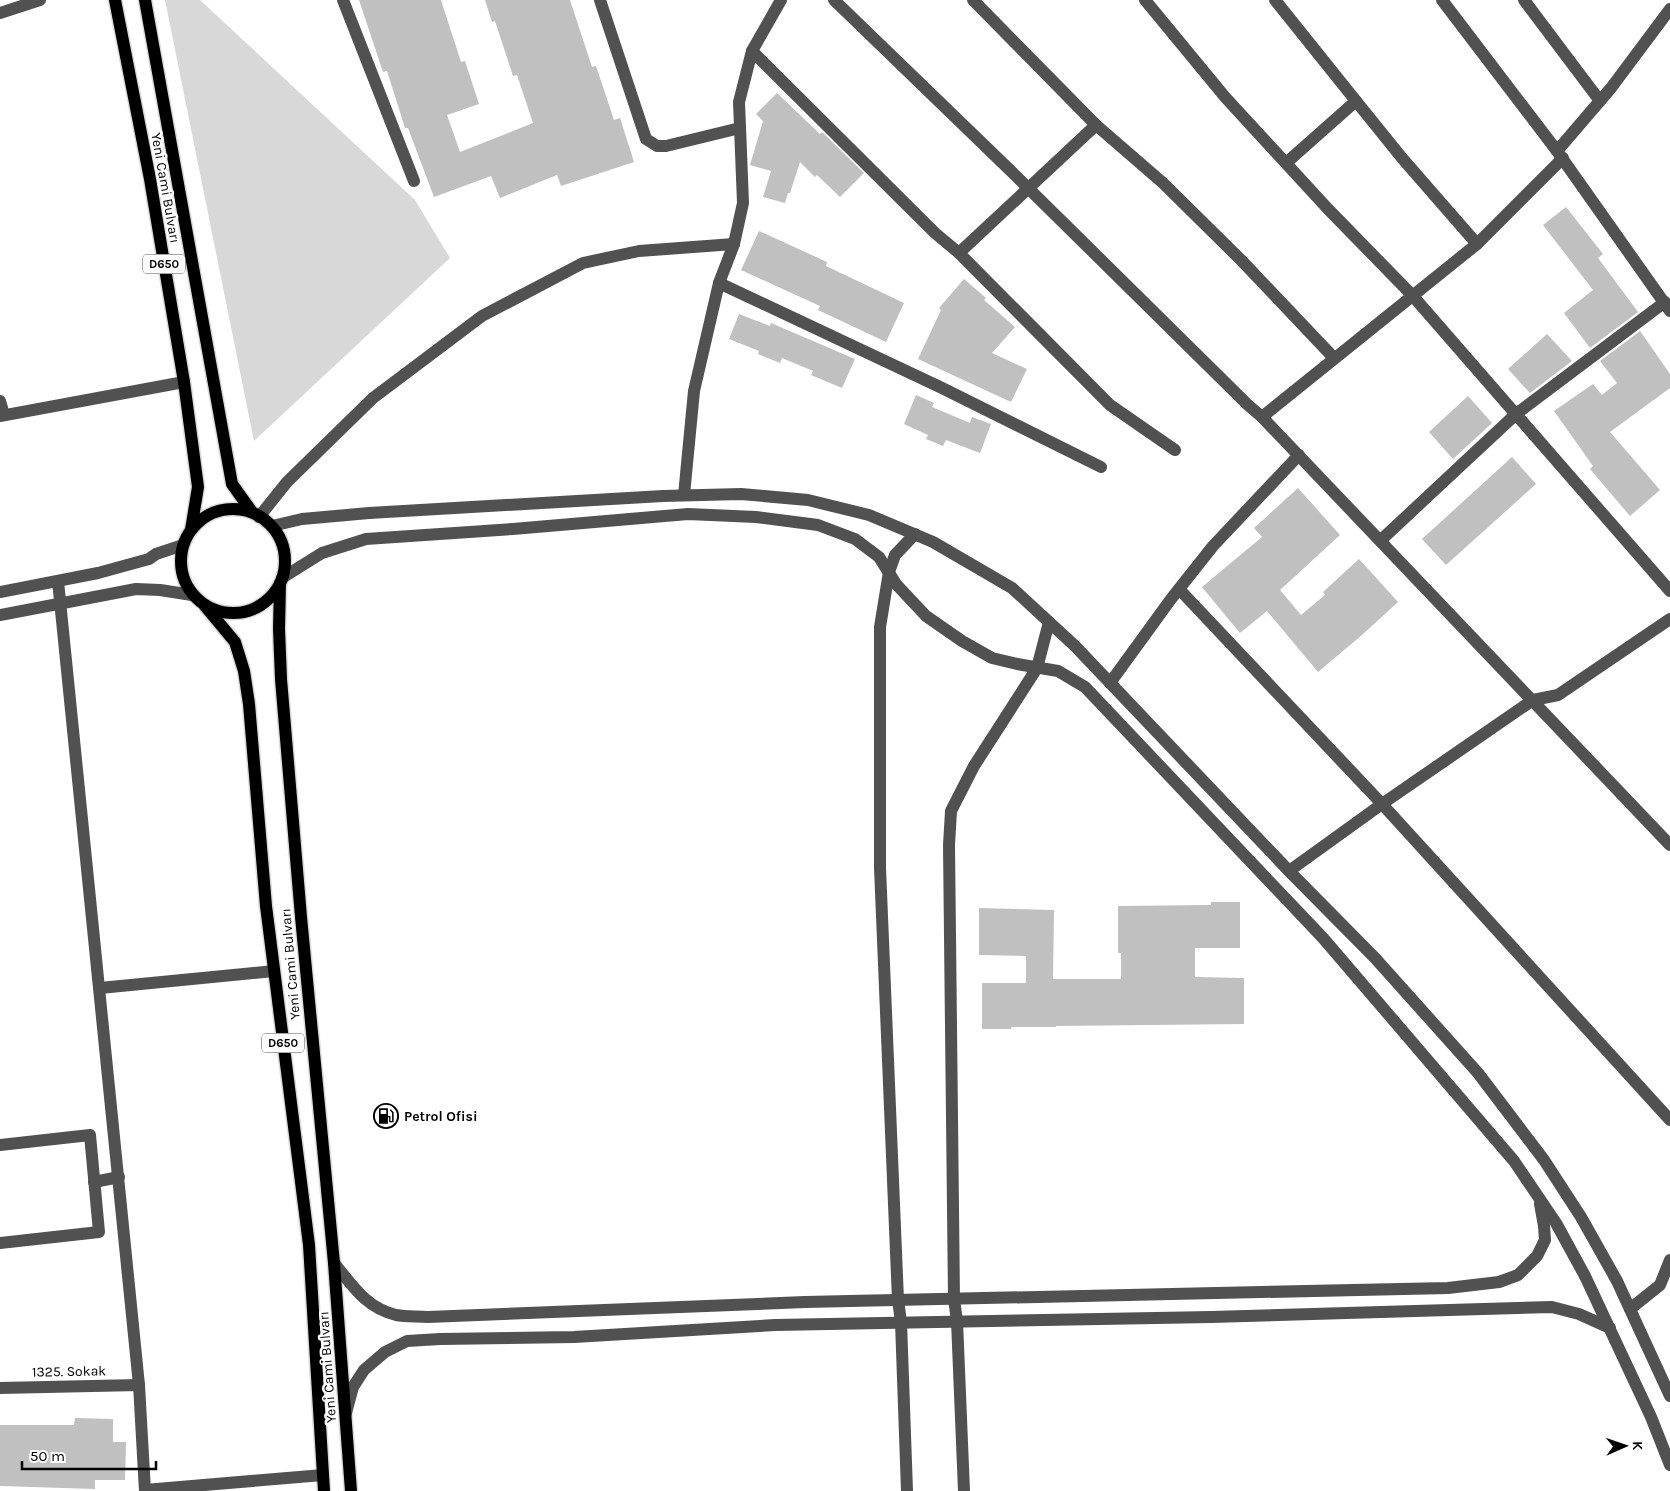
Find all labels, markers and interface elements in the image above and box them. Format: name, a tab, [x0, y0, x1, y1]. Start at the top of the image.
street label: Yeni Cami Bulvarı	[147, 132, 184, 245]
road number: D650	[143, 254, 185, 274]
street label: Yeni Cami Bulvarı	[277, 907, 304, 1020]
road number: D650	[262, 1034, 304, 1052]
fuel station icon: Petrol Ofisi	[373, 1103, 399, 1129]
place label: Petrol Ofisi	[404, 1108, 478, 1125]
street label: Yeni Cami Bulvarı	[315, 1311, 340, 1423]
street label: 1325. Sokak	[32, 1362, 106, 1381]
north arrow	[1600, 1421, 1650, 1471]
scale bar	[22, 1438, 156, 1470]
text: K	[1629, 1441, 1646, 1451]
text: 50 m	[30, 1447, 65, 1465]

